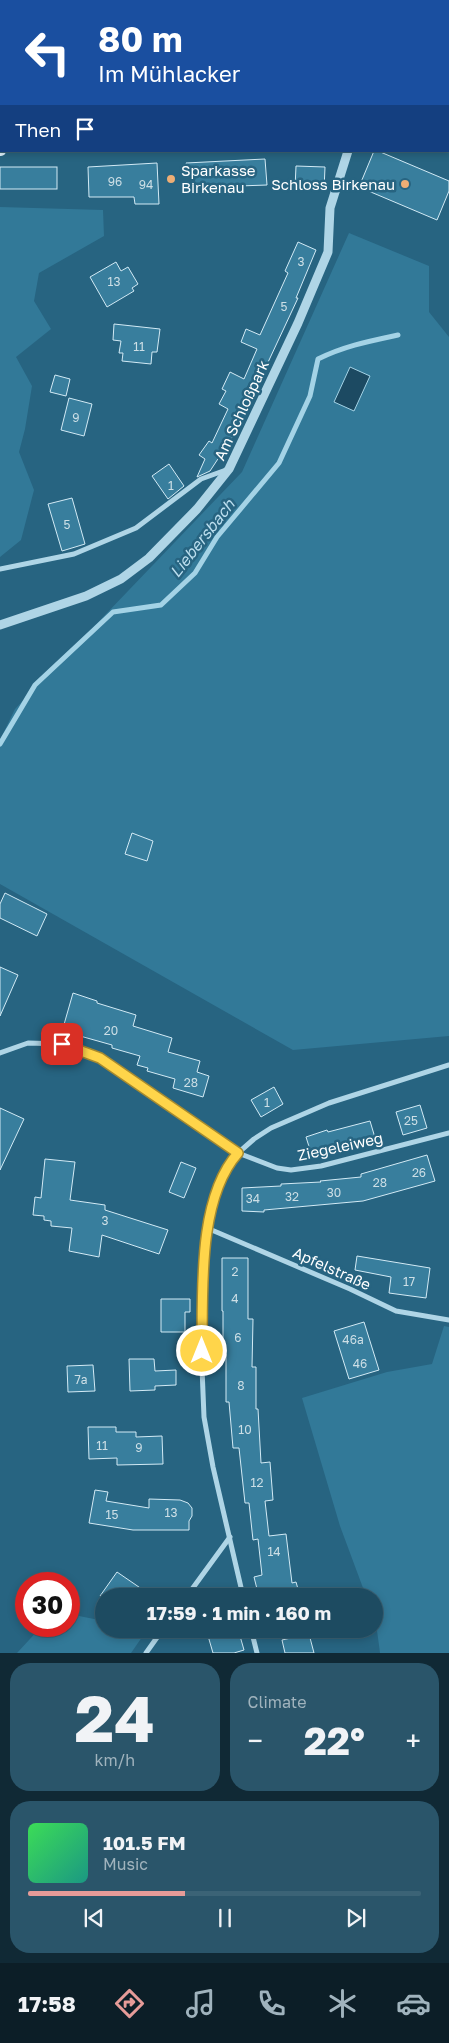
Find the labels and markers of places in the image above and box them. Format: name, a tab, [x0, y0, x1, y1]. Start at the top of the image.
place label: Sparkasse Birkenau	[181, 161, 256, 196]
marker: Sparkasse Birkenau	[165, 173, 177, 185]
place label: Schloss Birkenau	[271, 175, 395, 193]
marker: Schloss Birkenau	[399, 178, 411, 190]
pin	[41, 1023, 83, 1065]

